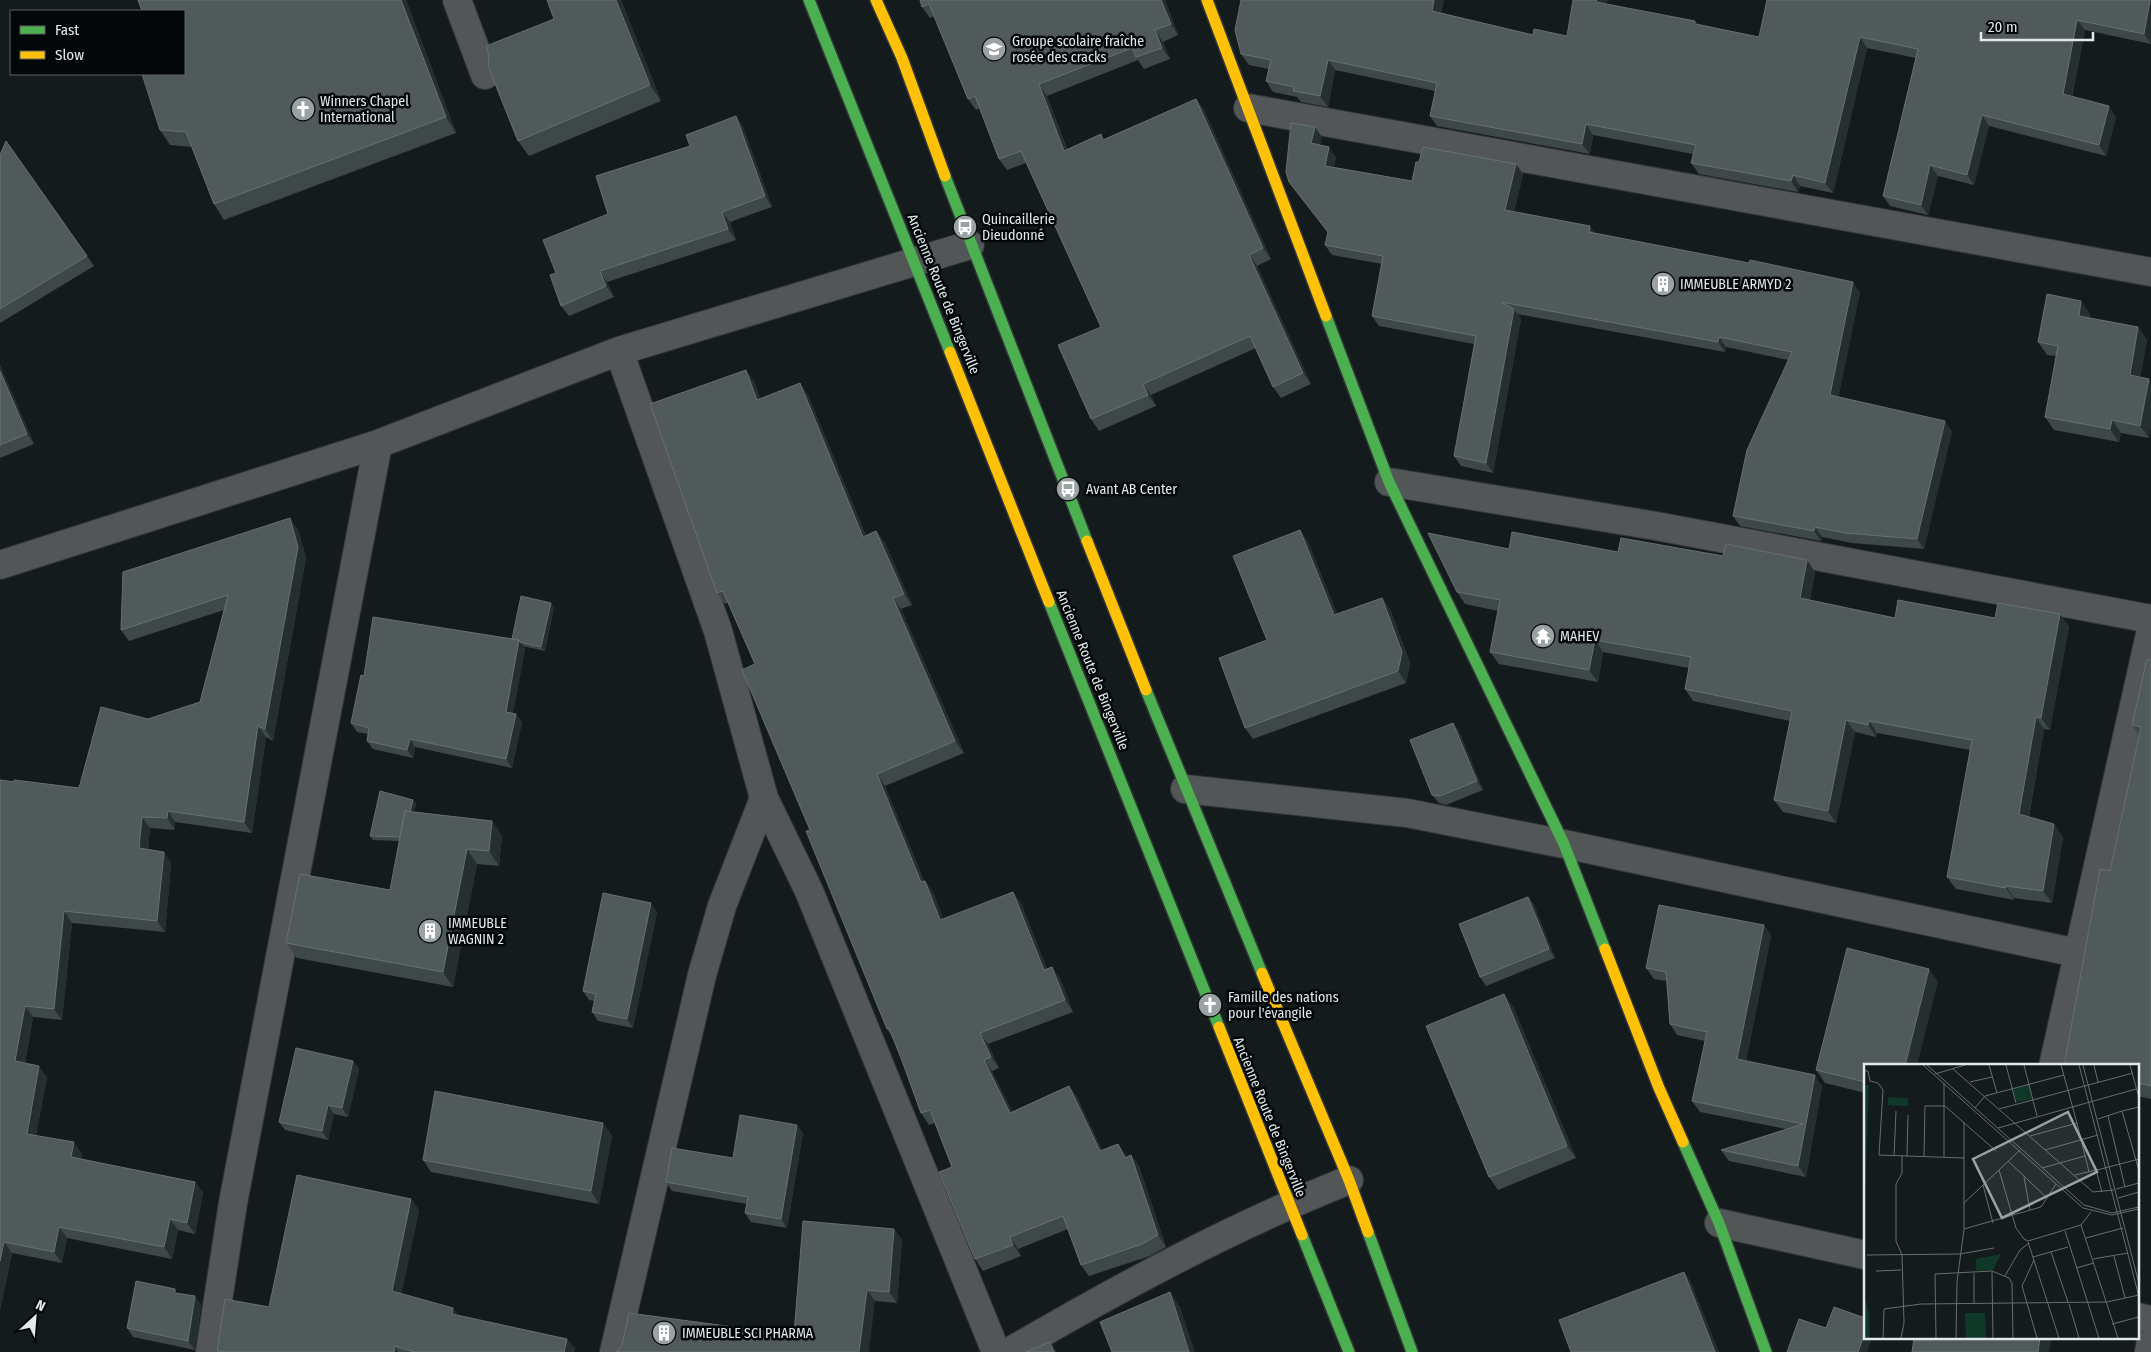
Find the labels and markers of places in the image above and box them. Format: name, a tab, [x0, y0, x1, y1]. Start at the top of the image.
place label: Groupe scolaire fraîche rosée des cracks	[1012, 33, 1144, 66]
school or university icon: Groupe scolaire fraîche rosée des cracks	[981, 36, 1007, 62]
place label: Winners Chapel International	[320, 93, 409, 126]
church icon: Winners Chapel International	[290, 96, 316, 122]
place label: Quincaillerie Dieudonné	[982, 211, 1055, 244]
bus stop icon: Quincaillerie Dieudonné	[952, 214, 978, 240]
building icon: IMMEUBLE ARMYD 2	[1650, 271, 1676, 297]
place label: IMMEUBLE ARMYD 2	[1680, 276, 1791, 293]
bus stop icon: Avant AB Center	[1055, 476, 1081, 502]
place label: Avant AB Center	[1086, 481, 1177, 498]
temple icon: MAHEV	[1530, 623, 1556, 649]
place label: MAHEV	[1560, 628, 1600, 645]
place label: IMMEUBLE WAGNIN 2	[448, 915, 507, 948]
building icon: IMMEUBLE WAGNIN 2	[417, 918, 443, 944]
place label: Famille des nations pour l'évangile	[1228, 989, 1339, 1022]
church icon: Famille des nations pour l'évangile	[1197, 992, 1223, 1018]
building icon: IMMEUBLE SCI PHARMA	[651, 1320, 677, 1346]
place label: IMMEUBLE SCI PHARMA	[682, 1325, 814, 1342]

